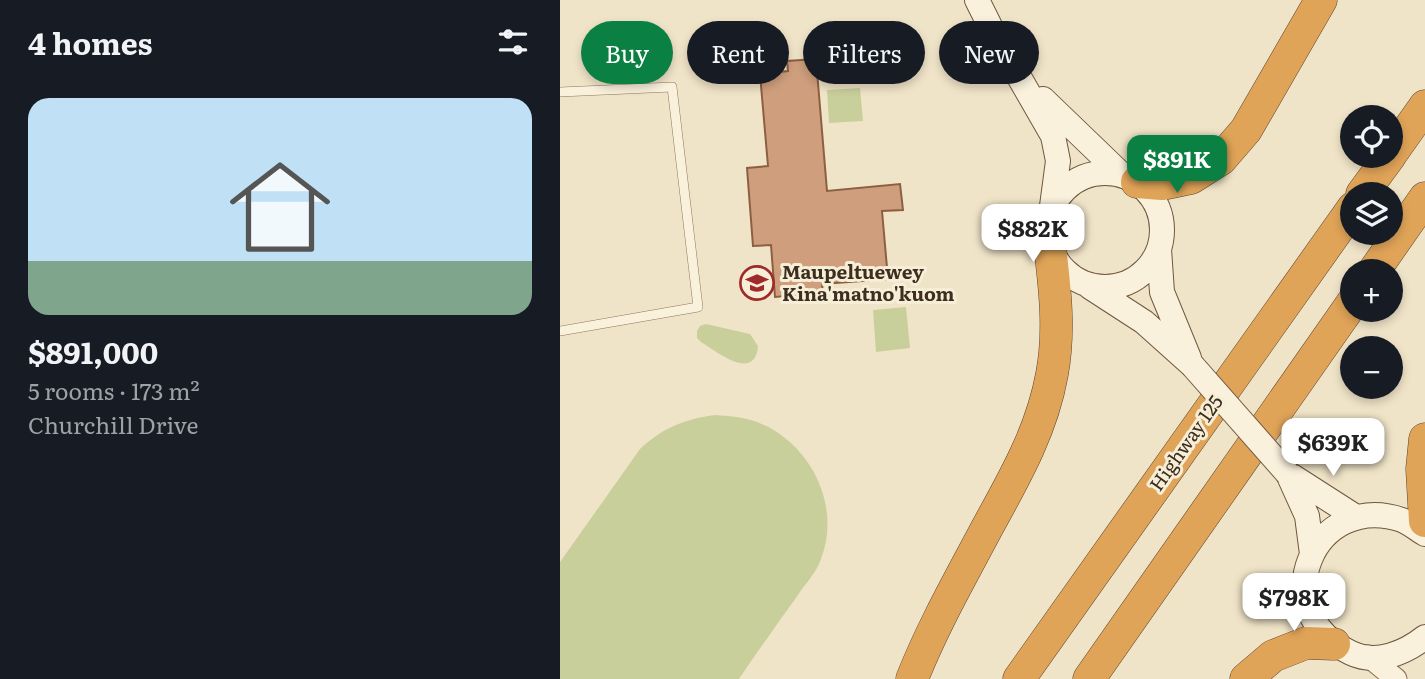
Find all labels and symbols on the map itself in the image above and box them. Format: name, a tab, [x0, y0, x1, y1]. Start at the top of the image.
pin: $891K	[1128, 136, 1226, 195]
pin: $882K	[984, 204, 1082, 264]
place label: Maupeltuewey Kina'matno'kuom	[782, 257, 955, 307]
school or university icon: Maupeltuewey Kina'matno'kuom	[738, 264, 776, 302]
street label: Highway 125	[1142, 388, 1229, 496]
pin: $639K	[1284, 419, 1382, 478]
pin: $798K	[1245, 574, 1343, 633]

